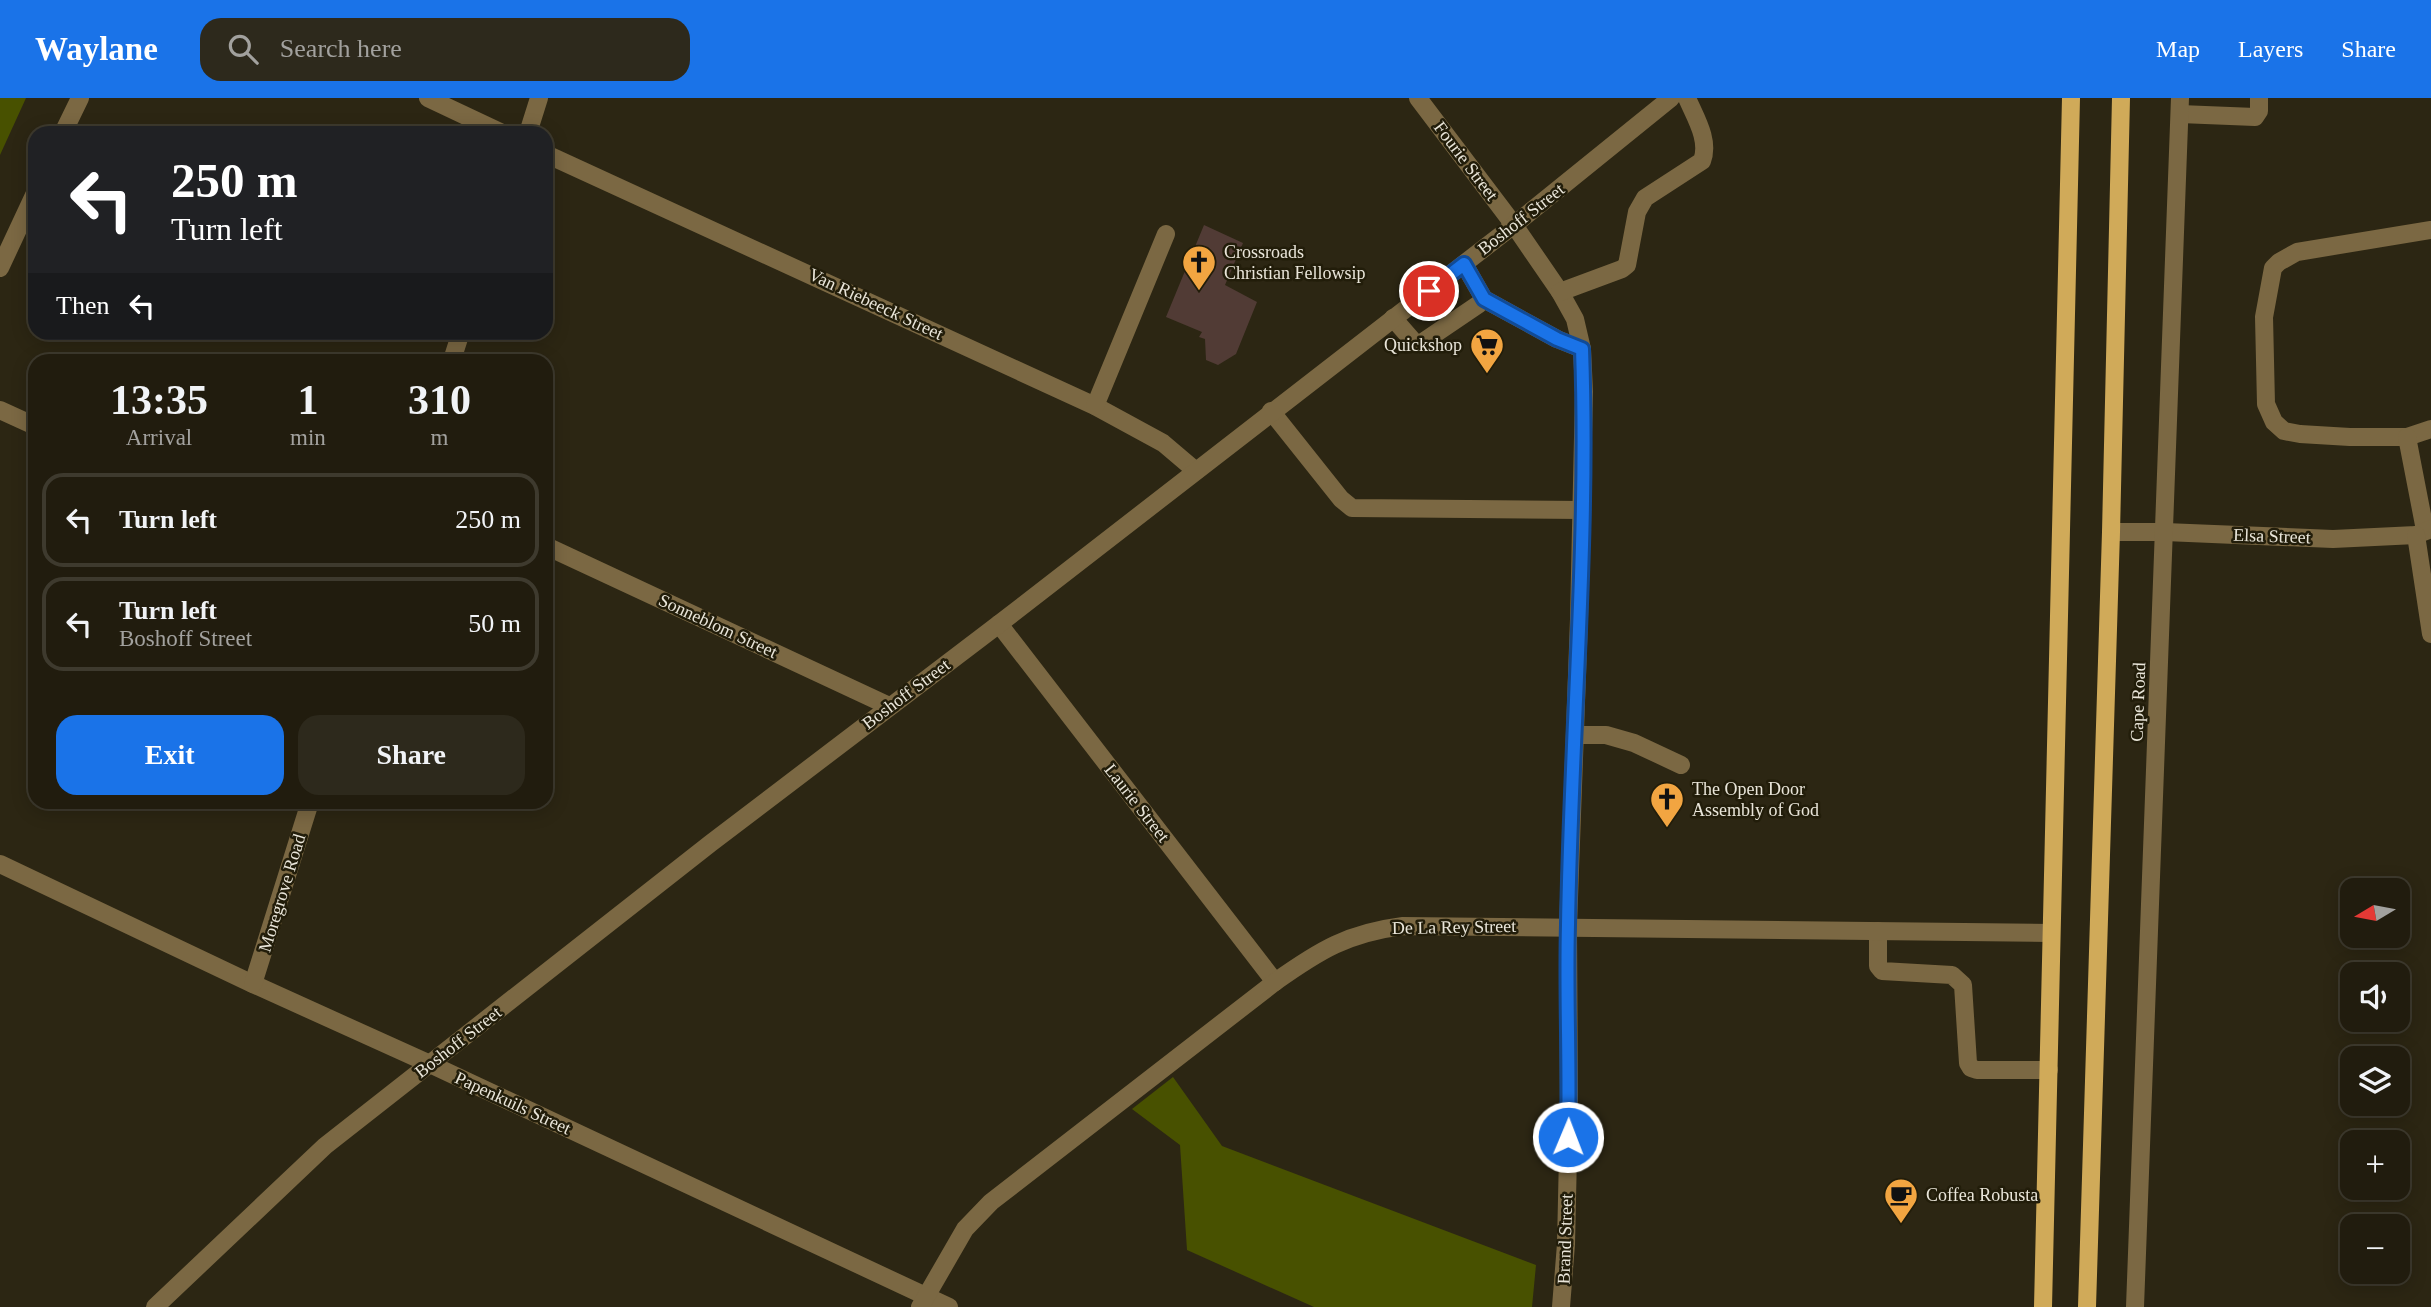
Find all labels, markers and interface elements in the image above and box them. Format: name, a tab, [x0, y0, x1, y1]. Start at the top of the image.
search box	[200, 18, 690, 81]
icon: search	[224, 30, 262, 68]
text: Waylane	[35, 31, 158, 67]
text: Search here	[280, 34, 402, 63]
text: Map	[2156, 36, 2200, 62]
text: Layers	[2238, 36, 2303, 62]
text: Share	[2341, 36, 2396, 62]
street label: Fourie Street	[1430, 118, 1502, 204]
text: 250 m	[171, 153, 298, 208]
icon: left	[56, 154, 147, 245]
street label: Boshoff Street	[1474, 179, 1568, 259]
text: Turn left	[171, 211, 283, 247]
place label: Crossroads Christian Fellowsip	[1224, 242, 1366, 283]
church icon: Crossroads Christian Fellowsip	[1180, 243, 1218, 292]
pin	[1399, 261, 1459, 321]
street label: Van Riebeeck Street	[806, 264, 946, 344]
icon: arrive	[1410, 272, 1448, 310]
icon: left	[123, 287, 161, 325]
text: Then	[56, 291, 109, 320]
supermarket icon: Quickshop	[1468, 326, 1506, 375]
place label: Quickshop	[1384, 335, 1462, 355]
text: 13:35	[110, 377, 208, 423]
text: 1	[297, 377, 318, 423]
text: 310	[408, 377, 471, 423]
text: Arrival	[126, 425, 192, 450]
text: min	[290, 425, 326, 450]
text: m	[430, 425, 448, 450]
icon: left	[60, 501, 98, 539]
text: Turn left	[119, 505, 217, 534]
text: 250 m	[455, 505, 521, 534]
street label: Elsa Street	[2233, 525, 2311, 547]
street label: Sonneblom Street	[656, 590, 780, 662]
text: Turn left	[119, 596, 217, 625]
icon: left	[60, 605, 98, 643]
text: 50 m	[468, 609, 521, 638]
text: Boshoff Street	[119, 626, 252, 651]
street label: Boshoff Street	[858, 655, 954, 733]
street label: Cape Road	[2127, 662, 2149, 742]
button: Exit	[56, 715, 284, 795]
button: Share	[298, 715, 525, 795]
street label: Laurie Street	[1100, 760, 1174, 846]
place label: The Open Door Assembly of God	[1692, 779, 1819, 820]
church icon: The Open Door Assembly of God	[1648, 780, 1686, 829]
street label: Moregrove Road	[255, 832, 309, 954]
north arrow	[2340, 878, 2410, 948]
map controls	[2340, 878, 2410, 1284]
street label: De La Rey Street	[1392, 916, 1516, 938]
button: sound	[2340, 962, 2410, 1032]
street label: Boshoff Street	[411, 1002, 505, 1082]
button: layers	[2340, 1046, 2410, 1116]
street label: Papenkuils Street	[452, 1067, 574, 1139]
position arrow	[1531, 1100, 1605, 1174]
button: +	[2340, 1130, 2410, 1200]
cafe icon: Coffea Robusta	[1882, 1176, 1920, 1225]
place label: Coffea Robusta	[1926, 1185, 2038, 1205]
street label: Brand Street	[1553, 1193, 1577, 1285]
button: −	[2340, 1214, 2410, 1284]

